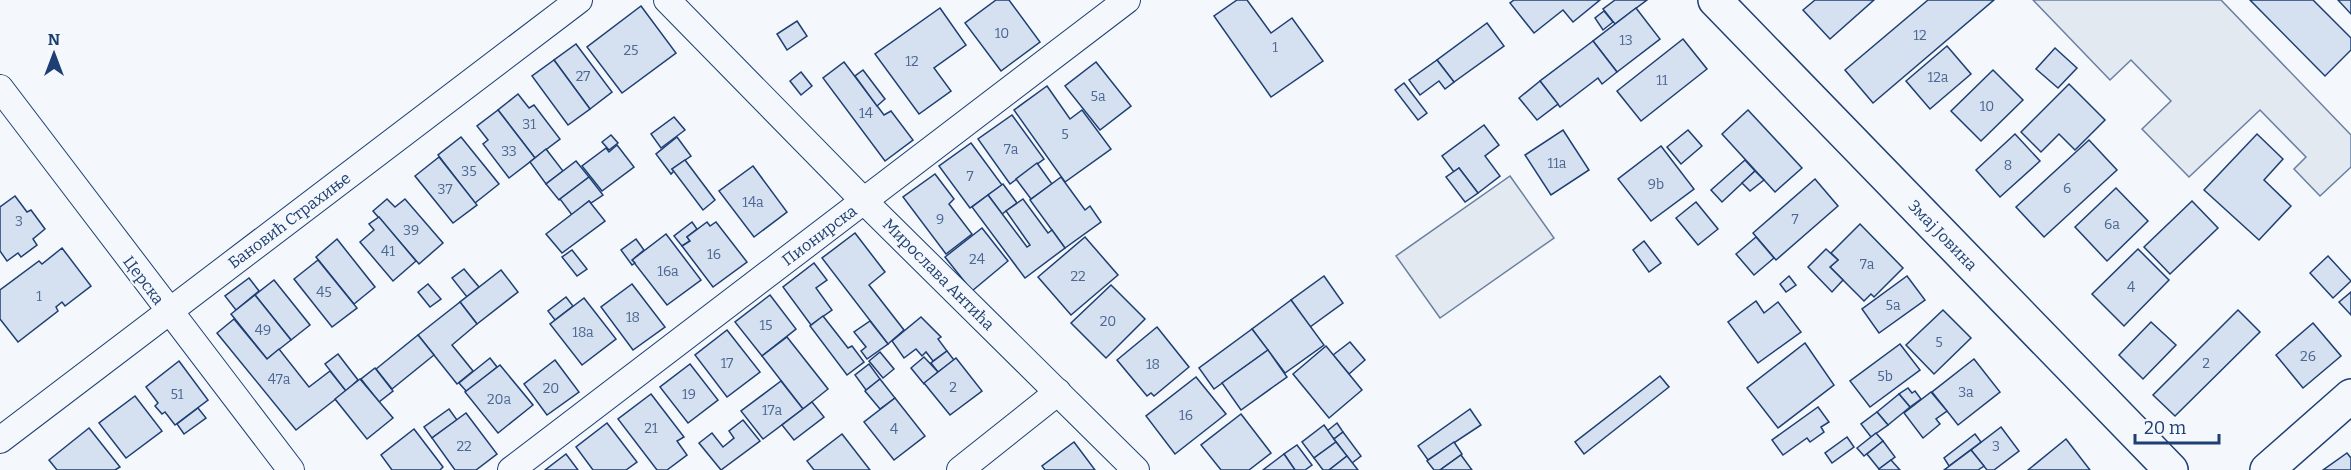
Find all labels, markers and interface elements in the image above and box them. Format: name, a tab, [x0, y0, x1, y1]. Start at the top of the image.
north arrow	[24, 24, 84, 84]
house number: 10	[995, 25, 1009, 42]
house number: 12	[1913, 27, 1927, 44]
text: N	[48, 30, 60, 49]
house number: 13	[1619, 32, 1633, 49]
house number: 1	[1272, 39, 1278, 56]
house number: 25	[623, 42, 639, 59]
house number: 12	[905, 53, 919, 70]
house number: 27	[576, 68, 590, 85]
house number: 12a	[1928, 69, 1949, 86]
house number: 11	[1656, 72, 1668, 89]
house number: 5a	[1090, 88, 1106, 105]
house number: 10	[1980, 98, 1994, 115]
house number: 14	[859, 105, 873, 122]
house number: 31	[522, 116, 536, 133]
house number: 5	[1061, 126, 1069, 143]
house number: 7a	[1004, 141, 1019, 158]
house number: 33	[501, 143, 517, 160]
house number: 11a	[1547, 155, 1567, 172]
house number: 8	[2004, 157, 2012, 174]
house number: 35	[461, 163, 477, 180]
street label: Бановић Страхиње	[224, 168, 354, 273]
house number: 7	[966, 168, 974, 185]
house number: 9b	[1648, 176, 1664, 193]
house number: 6	[2063, 180, 2071, 197]
house number: 37	[437, 181, 453, 198]
house number: 14a	[742, 194, 764, 211]
street label: Змај Јовина	[1904, 196, 1981, 275]
street label: Пионирска	[778, 201, 861, 270]
house number: 9	[936, 211, 944, 228]
house number: 7	[1791, 211, 1799, 228]
house number: 3	[15, 213, 23, 230]
street label: Мирослава Антића	[879, 215, 998, 334]
house number: 6a	[2104, 216, 2120, 233]
house number: 39	[403, 222, 419, 239]
house number: 41	[381, 243, 395, 260]
house number: 16	[707, 246, 721, 263]
house number: 24	[969, 251, 985, 268]
street label: Церска	[119, 252, 168, 309]
house number: 7a	[1860, 256, 1875, 273]
house number: 16a	[657, 263, 679, 280]
house number: 22	[1070, 268, 1086, 285]
house number: 4	[2127, 279, 2135, 296]
house number: 45	[316, 284, 332, 301]
house number: 1	[36, 288, 42, 305]
house number: 5a	[1885, 297, 1901, 314]
house number: 18	[626, 309, 640, 326]
house number: 20	[1100, 313, 1116, 330]
house number: 15	[759, 317, 773, 334]
house number: 49	[255, 322, 271, 339]
house number: 18a	[572, 324, 594, 341]
house number: 5	[1935, 334, 1943, 351]
house number: 26	[2300, 348, 2316, 365]
house number: 17	[721, 355, 733, 372]
house number: 2	[2202, 355, 2210, 372]
house number: 18	[1146, 356, 1160, 373]
house number: 5b	[1877, 368, 1893, 385]
house number: 47a	[268, 371, 291, 388]
house number: 2	[949, 379, 957, 396]
house number: 20	[543, 380, 559, 397]
house number: 3a	[1958, 384, 1974, 401]
house number: 51	[171, 386, 184, 403]
house number: 19	[682, 386, 696, 403]
house number: 20a	[487, 391, 511, 408]
house number: 17a	[762, 402, 782, 419]
house number: 16	[1179, 407, 1193, 424]
scale bar	[2135, 407, 2219, 445]
text: 20 m	[2144, 417, 2186, 439]
house number: 21	[644, 420, 658, 437]
house number: 4	[890, 421, 898, 438]
house number: 22	[456, 438, 472, 455]
house number: 3	[1992, 438, 2000, 455]

